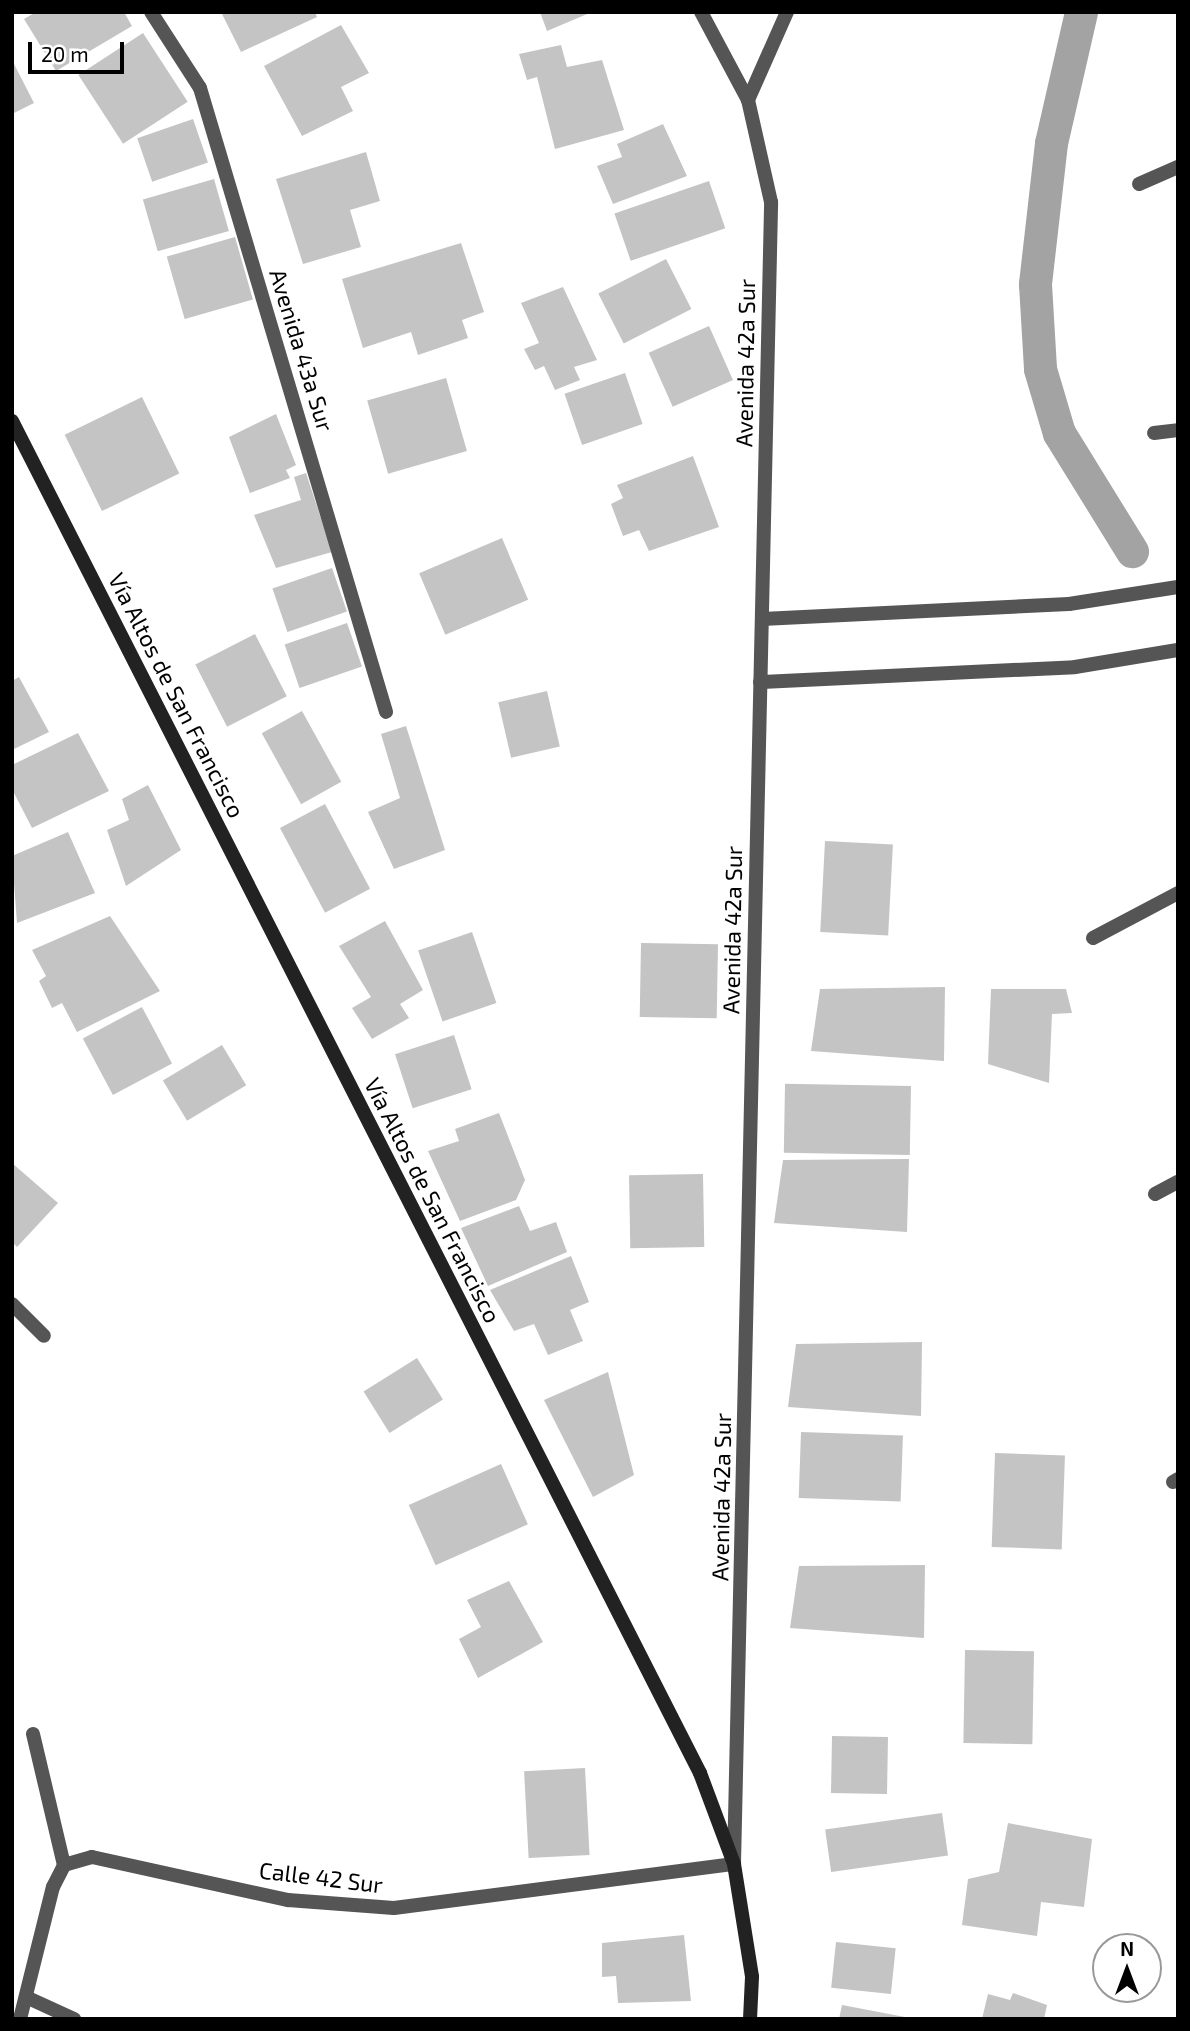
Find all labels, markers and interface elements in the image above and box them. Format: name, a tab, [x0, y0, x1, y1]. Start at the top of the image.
scale bar	[32, 28, 128, 72]
text: 20 m	[41, 41, 89, 66]
street label: Avenida 43a Sur	[264, 266, 340, 434]
street label: Avenida 42a Sur	[730, 279, 760, 447]
street label: Vía Altos de San Francisco	[103, 568, 251, 822]
street label: Avenida 42a Sur	[717, 846, 747, 1014]
street label: Vía Altos de San Francisco	[359, 1073, 507, 1327]
street label: Avenida 42a Sur	[706, 1413, 736, 1581]
street label: Calle 42 Sur	[258, 1856, 384, 1898]
north arrow	[1092, 1933, 1162, 2003]
text: N	[1120, 1937, 1134, 1960]

